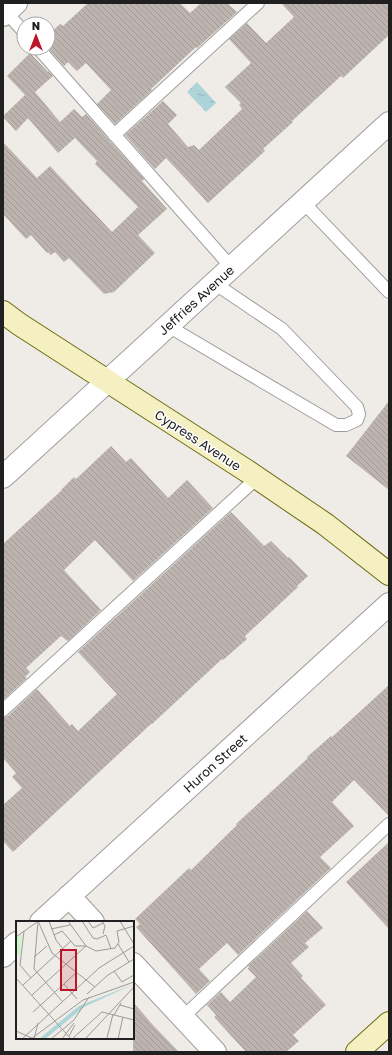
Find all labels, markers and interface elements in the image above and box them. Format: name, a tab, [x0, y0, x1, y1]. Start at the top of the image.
north arrow	[16, 16, 56, 56]
text: N	[32, 19, 40, 32]
street label: Jeffries Avenue	[155, 262, 237, 338]
street label: Cypress Avenue	[152, 406, 244, 474]
street label: Huron Street	[180, 730, 250, 796]
inset map	[16, 921, 134, 1039]

